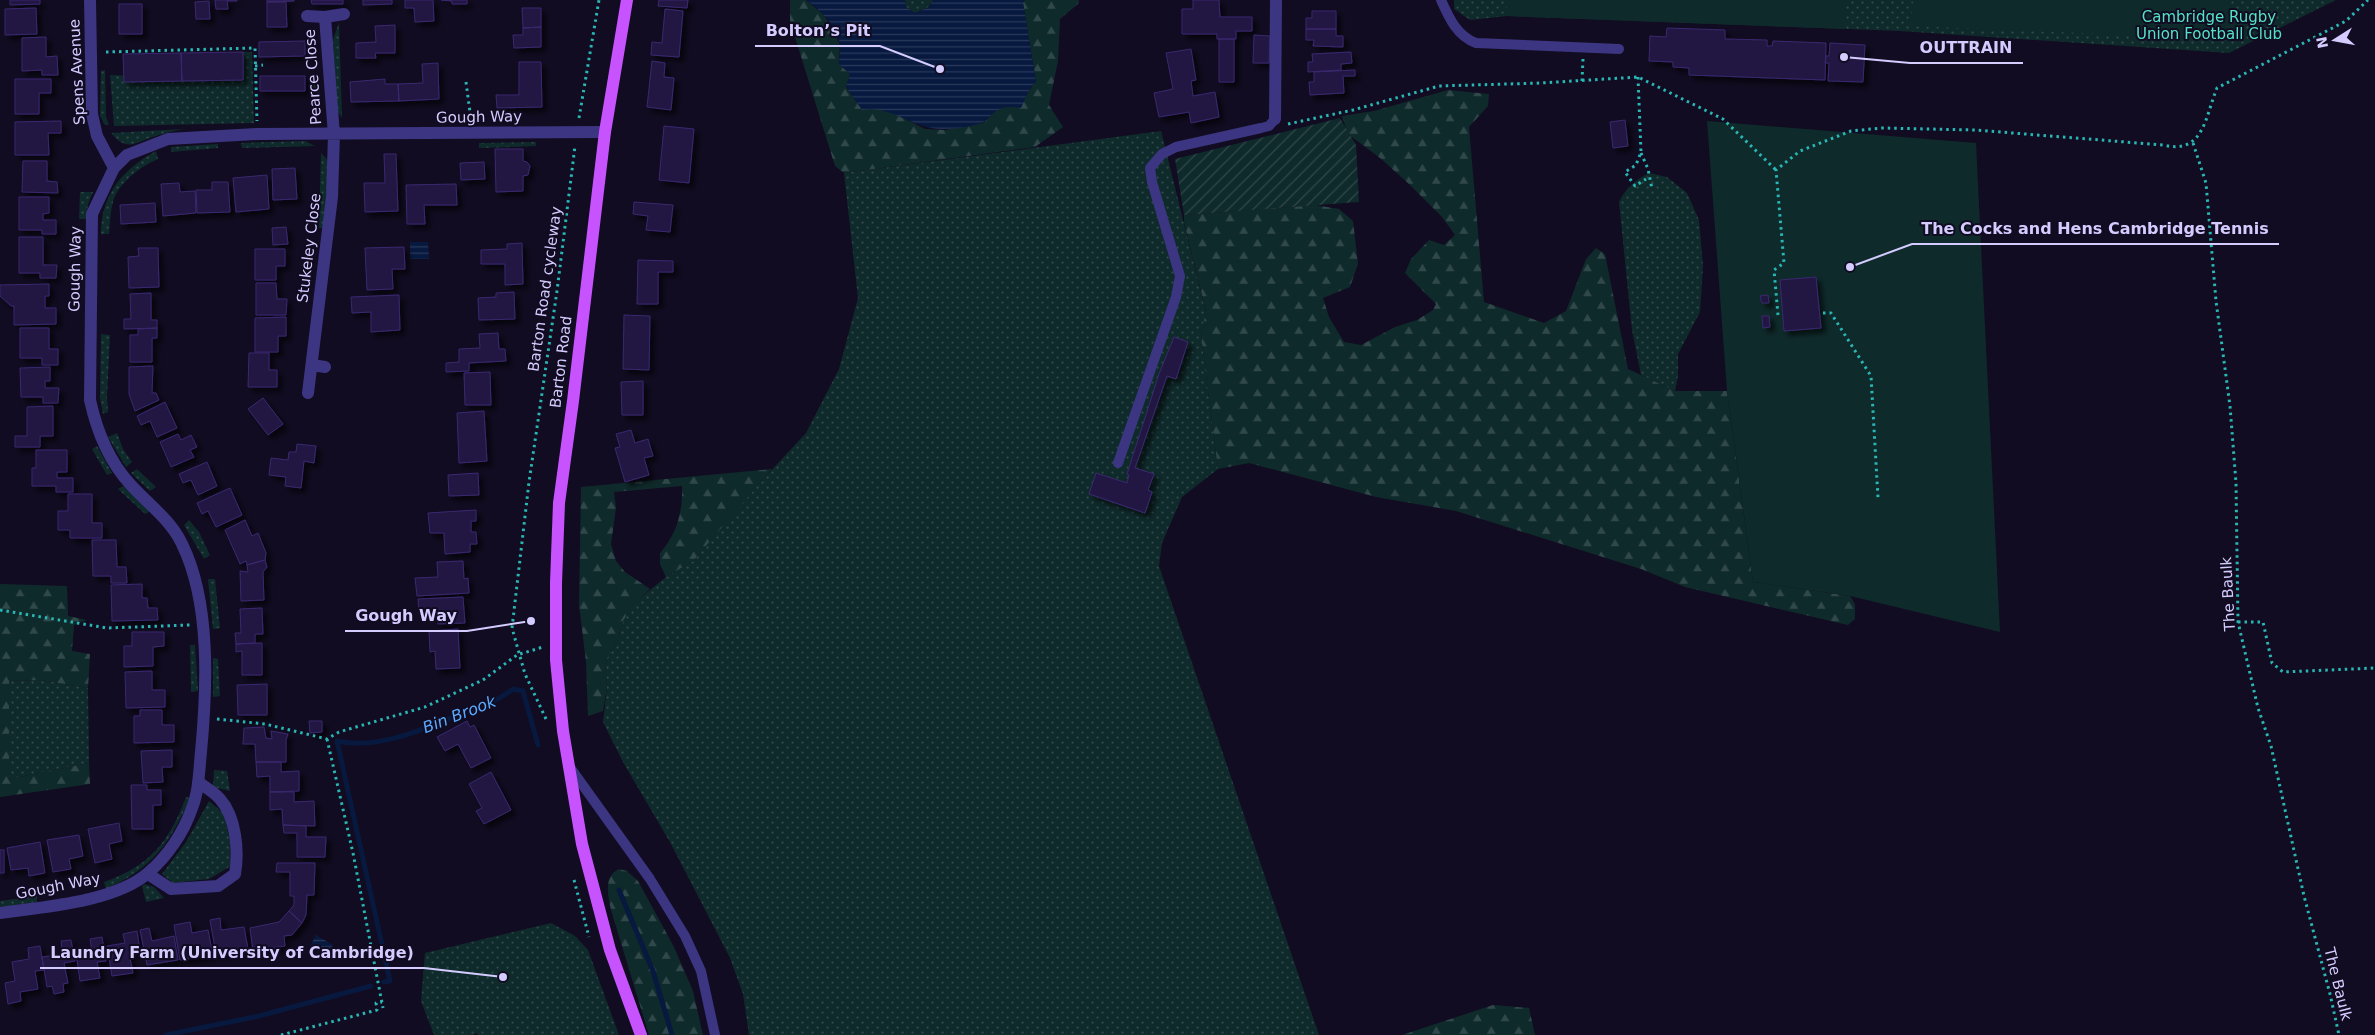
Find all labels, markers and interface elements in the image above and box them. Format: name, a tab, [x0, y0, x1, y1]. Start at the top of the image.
park label: Cambridge Rugby Union Football Club	[2136, 8, 2282, 43]
callout: Bolton’s Pit	[755, 15, 880, 46]
north arrow	[2310, 15, 2360, 65]
street label: Spens Avenue	[65, 19, 89, 125]
text: Bolton’s Pit	[766, 21, 871, 40]
street label: Pearce Close	[301, 29, 325, 125]
callout: OUTTRAIN	[1910, 32, 2023, 63]
text: N	[2313, 35, 2331, 50]
text: OUTTRAIN	[1920, 38, 2012, 57]
street label: Gough Way	[436, 107, 522, 127]
street label: Stukeley Close	[293, 192, 325, 304]
street label: Barton Road cycleway	[525, 205, 565, 373]
callout: The Cocks and Hens Cambridge Tennis	[1912, 213, 2279, 244]
text: The Cocks and Hens Cambridge Tennis	[1921, 219, 2269, 238]
street label: Gough Way	[65, 226, 85, 312]
street label: Barton Road	[546, 315, 576, 409]
street label: The Baulk	[2217, 556, 2239, 633]
callout: Gough Way	[345, 600, 467, 631]
text: Gough Way	[355, 606, 457, 625]
water label: Bin Brook	[420, 692, 499, 737]
street label: Gough Way	[14, 869, 102, 903]
callout: Laundry Farm (University of Cambridge)	[40, 937, 424, 968]
text: Laundry Farm (University of Cambridge)	[50, 943, 414, 962]
street label: The Baulk	[2320, 945, 2356, 1023]

